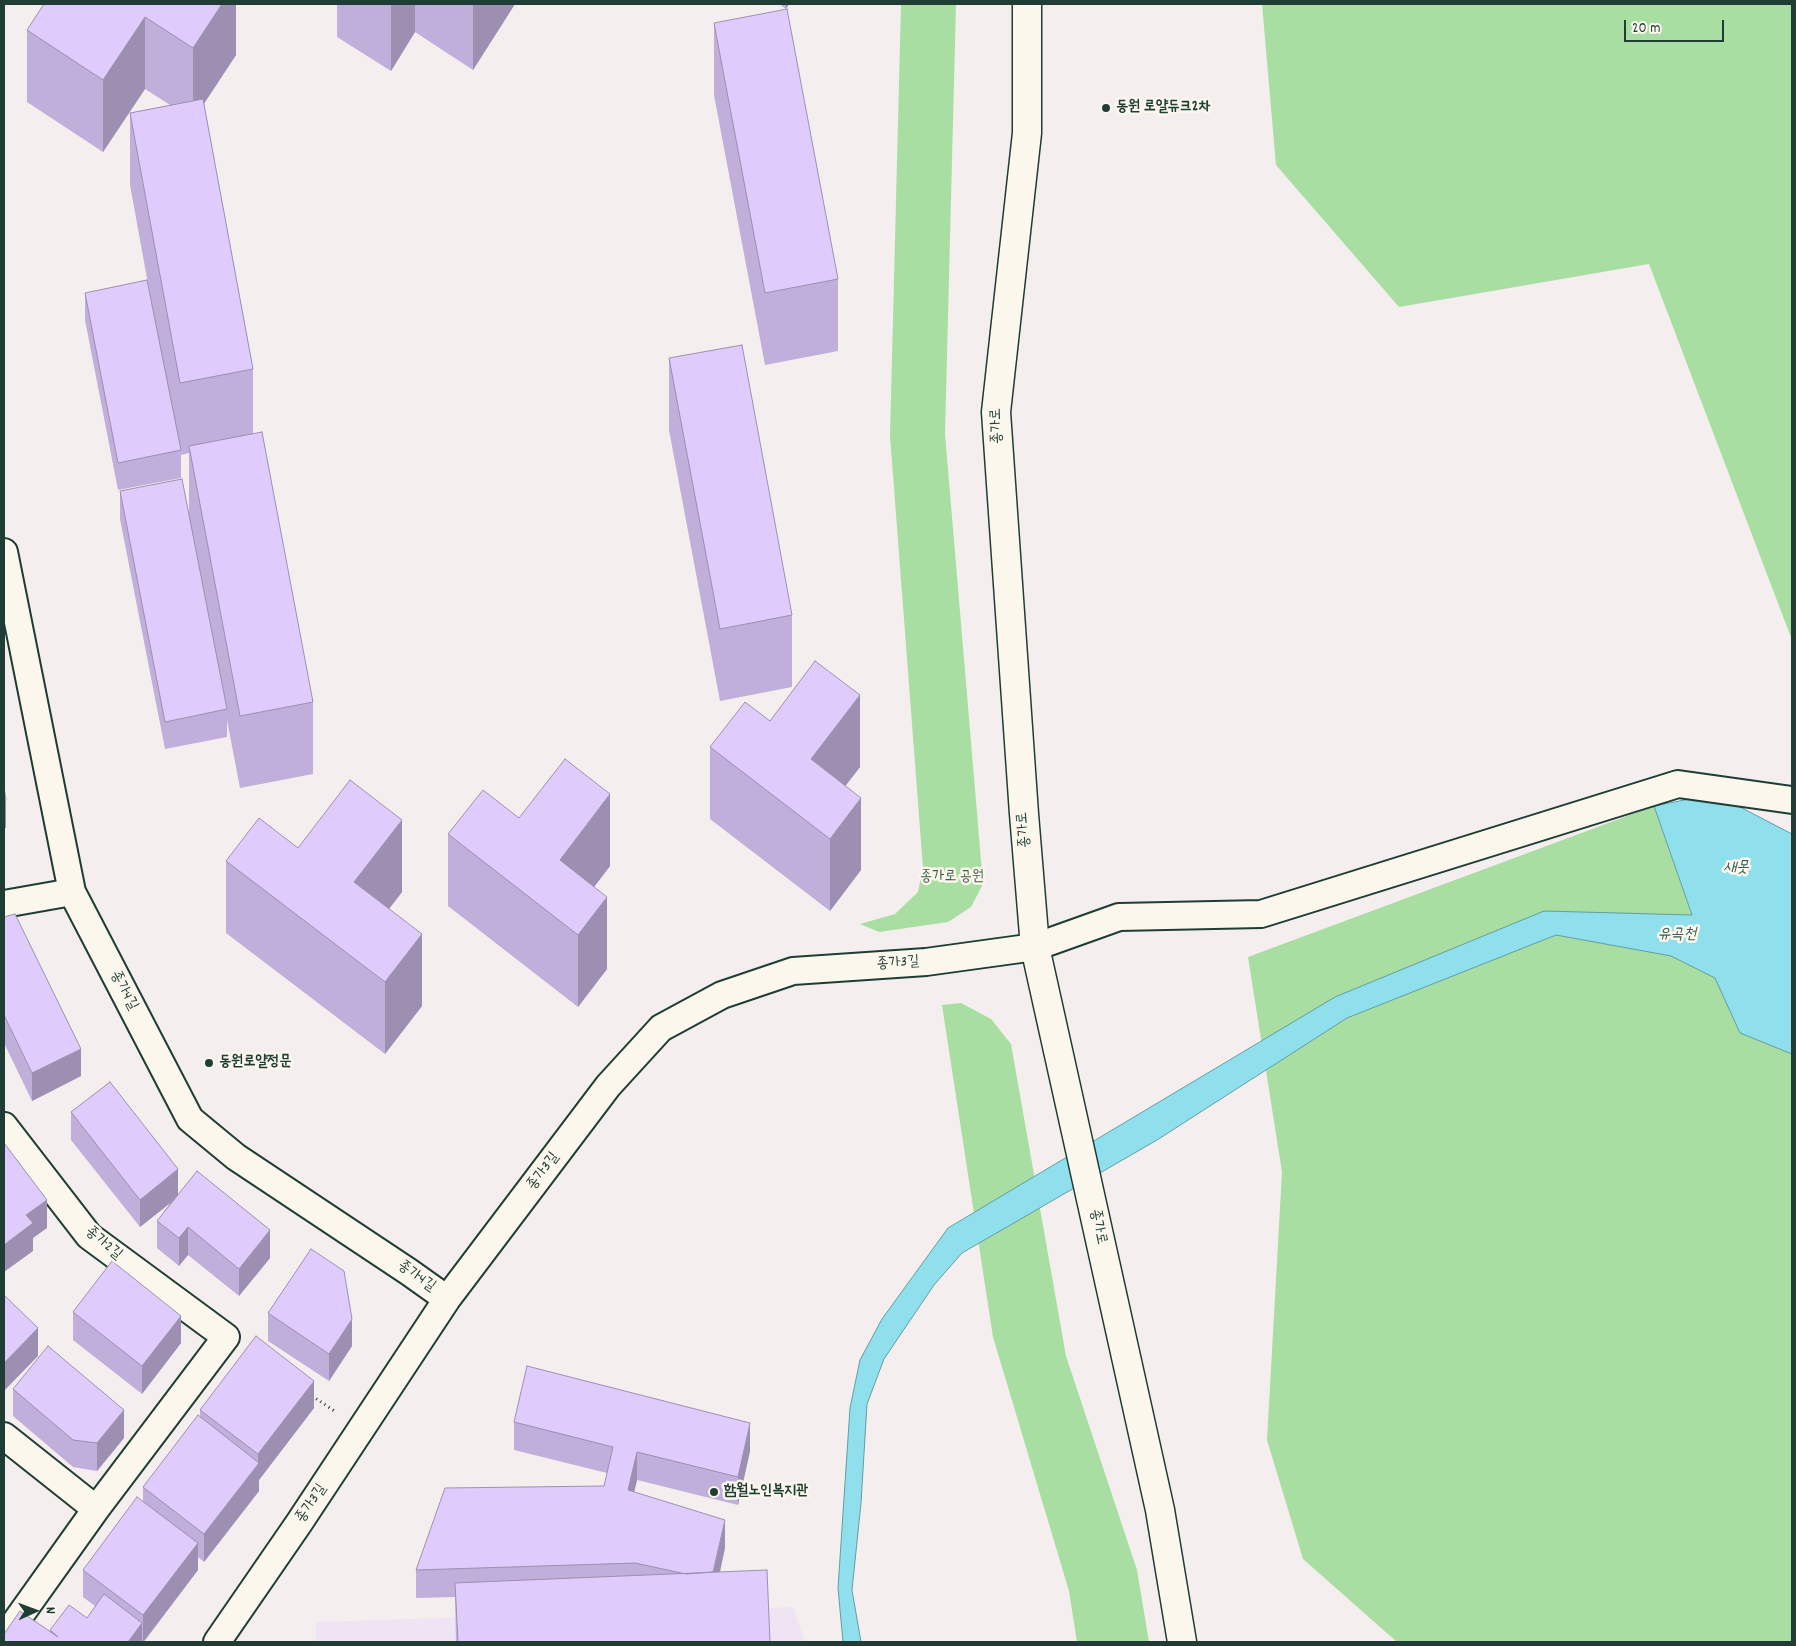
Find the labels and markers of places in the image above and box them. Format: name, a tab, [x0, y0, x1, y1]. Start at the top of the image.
place label: 동원 로얄듀크2차	[1116, 99, 1210, 117]
marker: 동원 로얄듀크2차	[1100, 102, 1112, 114]
place label: 동원로얄정문	[219, 1054, 291, 1072]
marker: 동원로얄정문	[203, 1057, 215, 1069]
place label: 함월노인복지관	[724, 1483, 808, 1501]
marker: 함월노인복지관	[708, 1486, 720, 1498]

